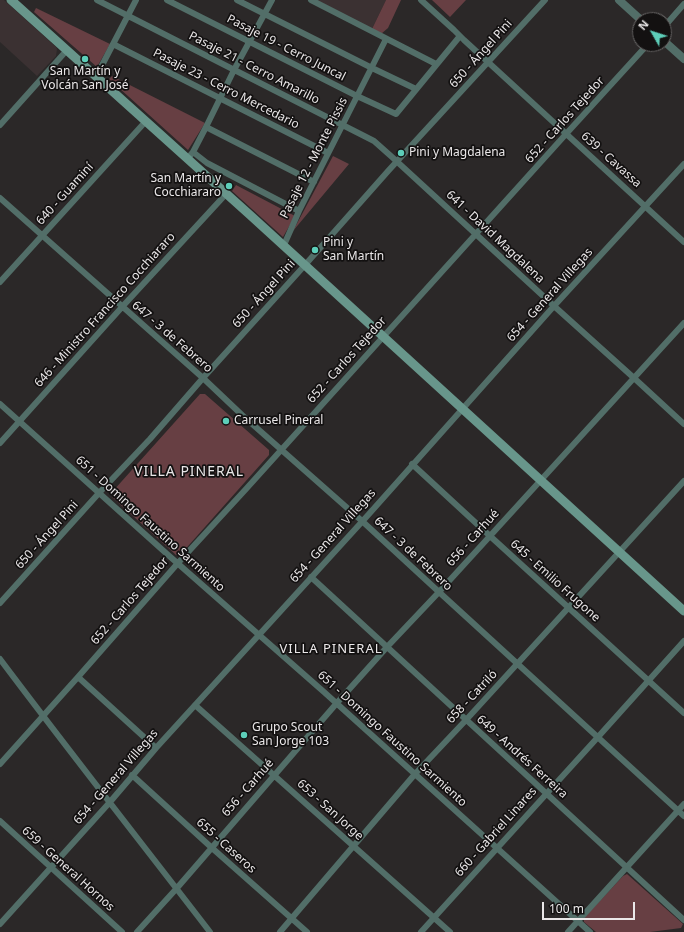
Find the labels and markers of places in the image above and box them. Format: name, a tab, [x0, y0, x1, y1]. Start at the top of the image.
marker: San Martín y Volcán San José	[80, 54, 90, 64]
place label: San Martín y Volcán San José	[41, 65, 129, 93]
place label: Pini y Magdalena	[409, 146, 505, 160]
marker: Pini y Magdalena	[396, 148, 406, 158]
place label: San Martín y Cocchiararo	[150, 172, 221, 200]
marker: San Martín y Cocchiararo	[224, 181, 234, 191]
place label: Pini y San Martín	[323, 236, 384, 264]
marker: Pini y San Martín	[310, 245, 320, 255]
place label: Carrusel Pineral	[234, 414, 323, 428]
marker: Carrusel Pineral	[221, 416, 231, 426]
place label: Grupo Scout San Jorge 103	[252, 721, 329, 749]
marker: Grupo Scout San Jorge 103	[239, 730, 249, 740]

